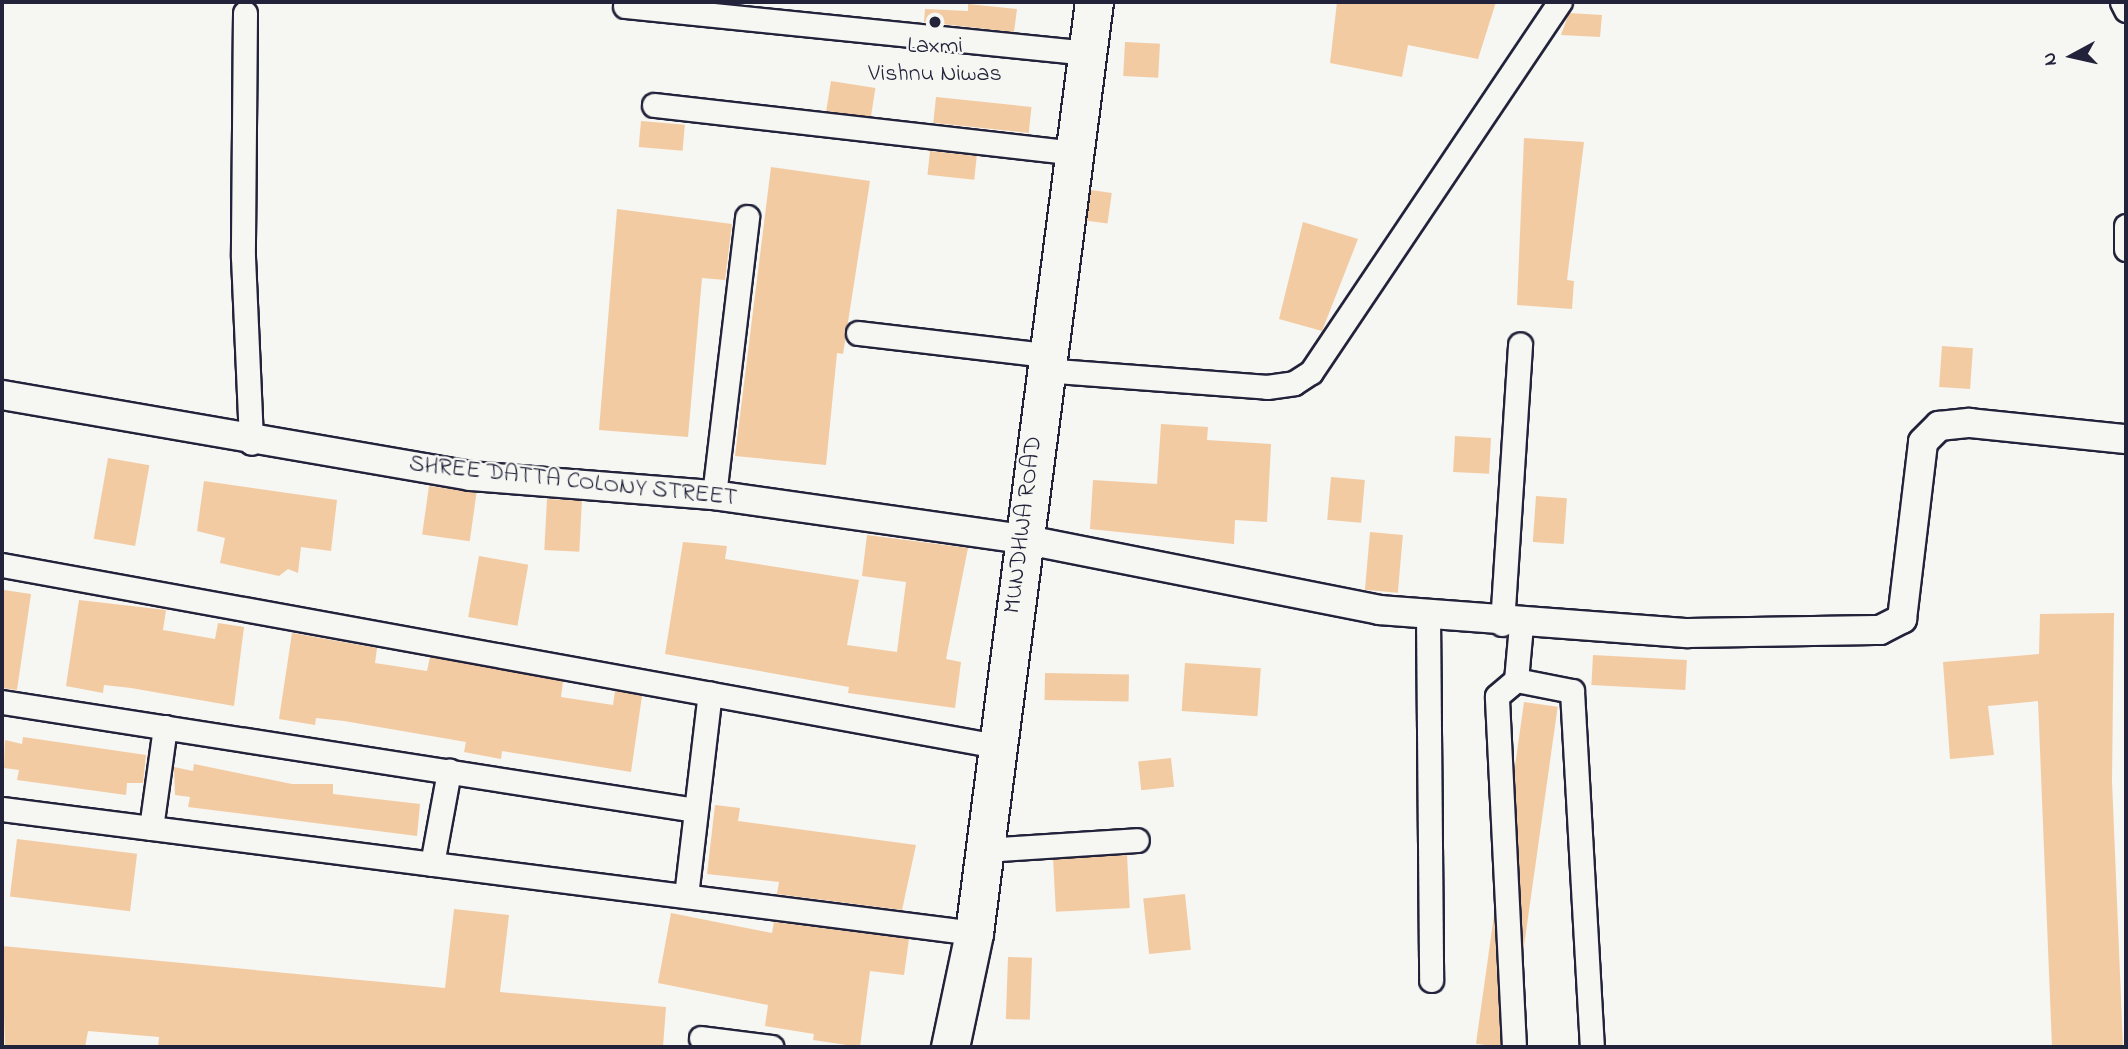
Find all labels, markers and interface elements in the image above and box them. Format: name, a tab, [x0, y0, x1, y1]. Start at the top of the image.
marker: Laxmi Vishnu Niwas	[927, 14, 943, 30]
north arrow	[2037, 21, 2107, 91]
place label: Laxmi Vishnu Niwas	[868, 33, 1002, 89]
text: N	[2036, 51, 2065, 67]
street label: MUNDHWA ROAD	[999, 435, 1049, 615]
street label: SHREE DATTA COLONY STREET	[408, 450, 738, 514]

